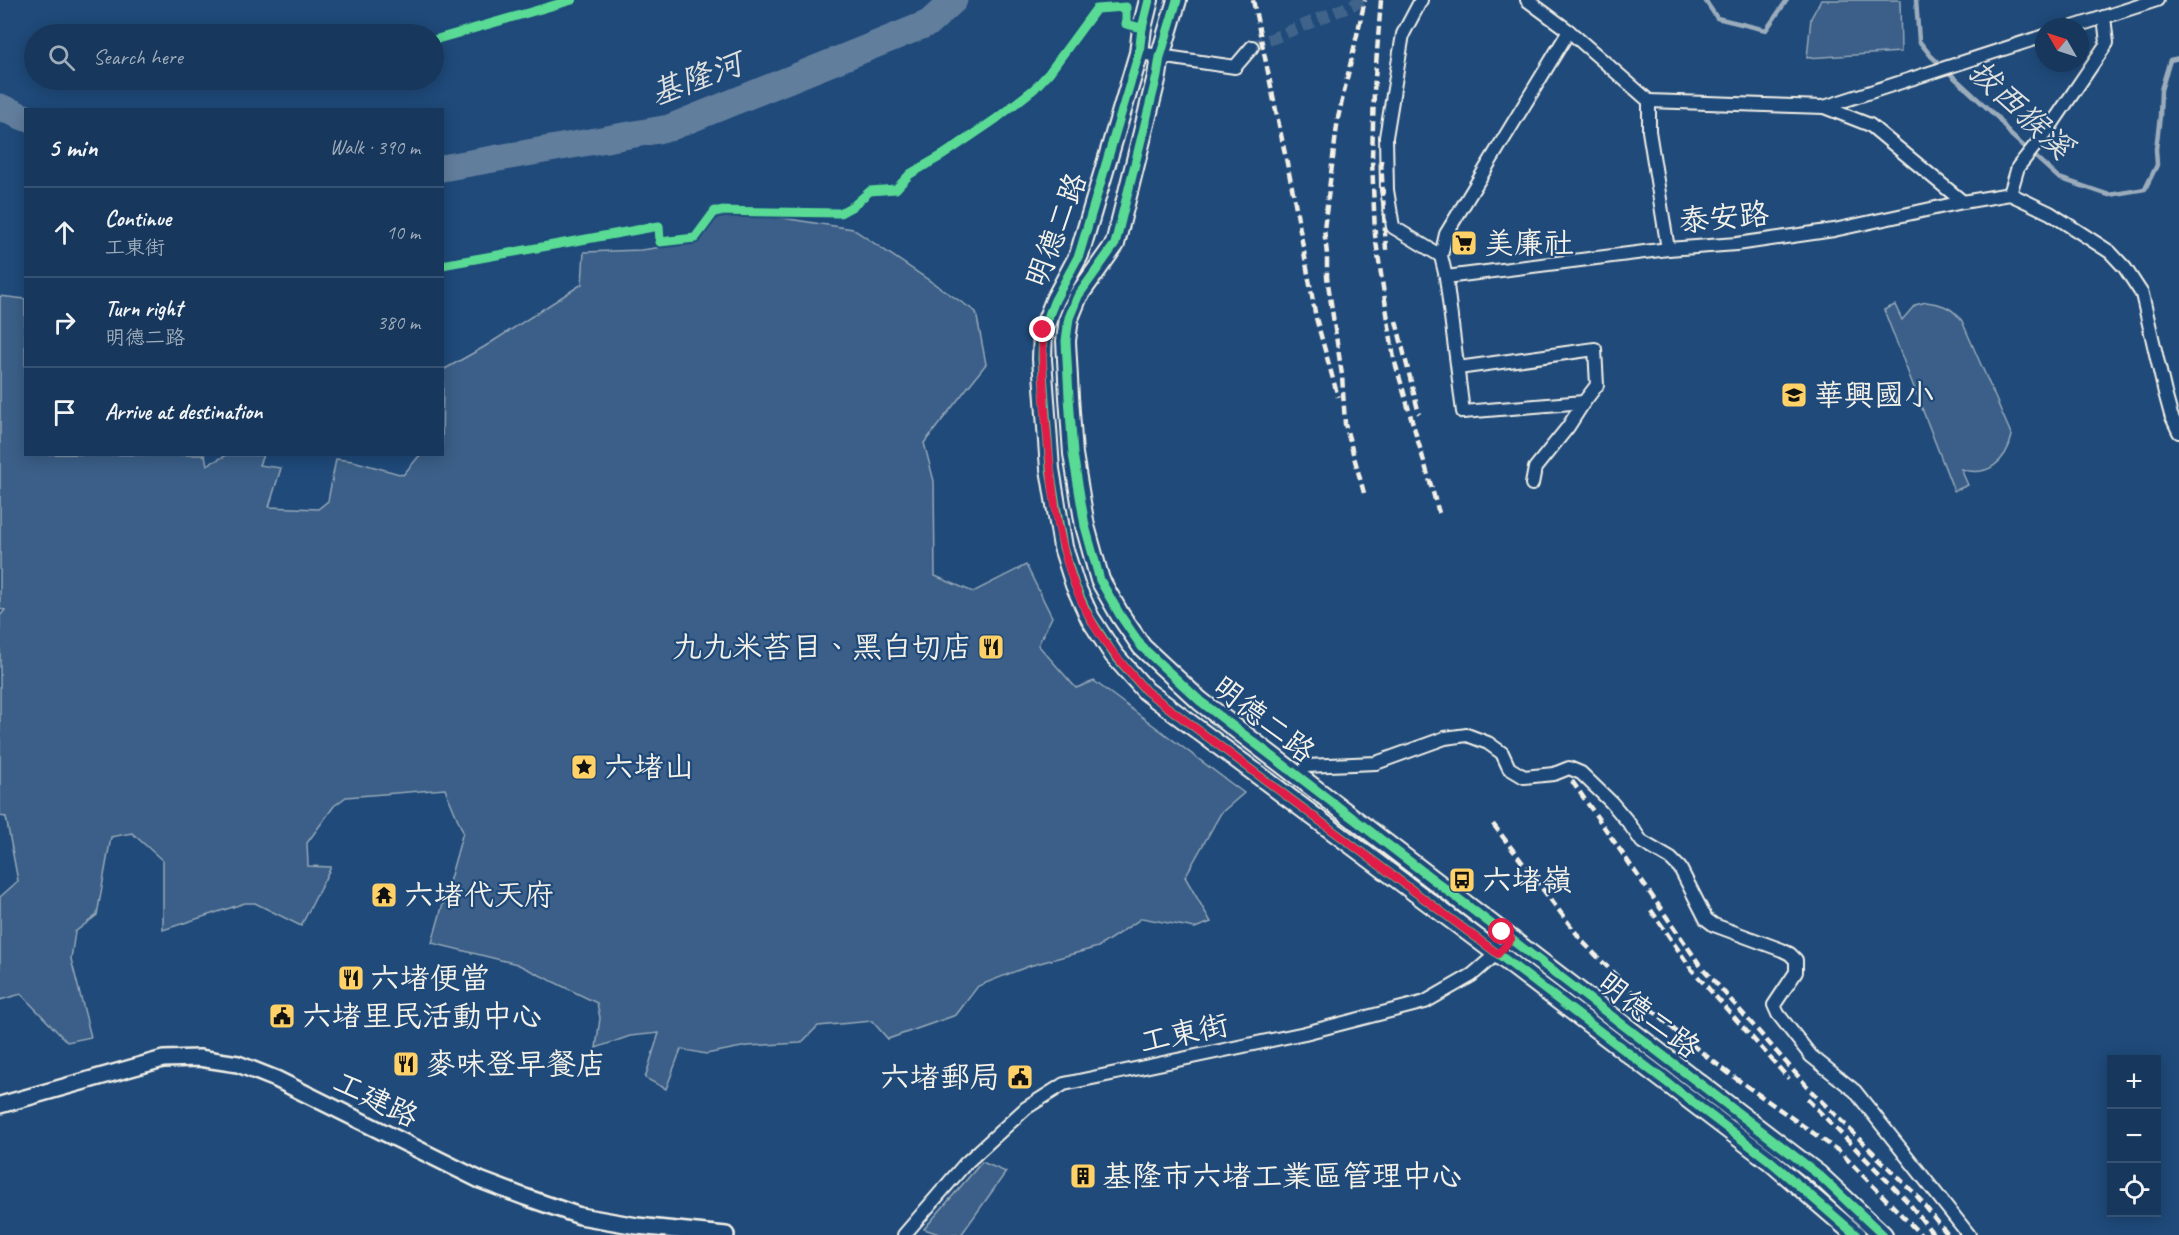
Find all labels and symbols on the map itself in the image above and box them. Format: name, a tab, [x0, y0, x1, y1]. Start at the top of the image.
north arrow	[2035, 18, 2089, 72]
water label: 基隆河	[644, 41, 753, 114]
water label: 拔西猴溪	[1960, 51, 2083, 169]
street label: 明德二路	[1017, 167, 1095, 293]
street label: 泰安路	[1678, 194, 1770, 240]
place label: 美廉社	[1484, 224, 1574, 262]
supermarket icon: 美廉社	[1449, 228, 1479, 258]
route end	[1029, 316, 1055, 342]
place label: 華興國小	[1814, 376, 1934, 414]
school or university icon: 華興國小	[1779, 380, 1809, 410]
place label: 九九米苔目、黑白切店	[672, 628, 972, 666]
restaurant icon: 九九米苔目、黑白切店	[976, 632, 1006, 662]
street label: 明德二路	[1205, 667, 1323, 771]
place label: 六堵山	[604, 748, 694, 786]
place icon: 六堵山	[569, 752, 599, 782]
place label: 六堵嶺	[1482, 861, 1572, 899]
bus stop icon: 六堵嶺	[1447, 865, 1477, 895]
place label: 六堵代天府	[404, 876, 554, 914]
temple icon: 六堵代天府	[369, 880, 399, 910]
route start	[1488, 918, 1514, 944]
place label: 六堵便當	[370, 959, 490, 997]
restaurant icon: 六堵便當	[336, 963, 366, 993]
street label: 明德二路	[1590, 963, 1708, 1067]
place label: 六堵里民活動中心	[302, 997, 542, 1035]
public building icon: 六堵里民活動中心	[267, 1001, 297, 1031]
street label: 工東街	[1136, 1005, 1232, 1061]
place label: 麥味登早餐店	[426, 1045, 606, 1083]
restaurant icon: 麥味登早餐店	[391, 1049, 421, 1079]
place label: 六堵郵局	[880, 1058, 1000, 1096]
street label: 工建路	[327, 1062, 425, 1136]
public building icon: 六堵郵局	[1005, 1062, 1035, 1092]
place label: 基隆市六堵工業區管理中心	[1102, 1157, 1462, 1195]
building icon: 基隆市六堵工業區管理中心	[1068, 1161, 1098, 1191]

